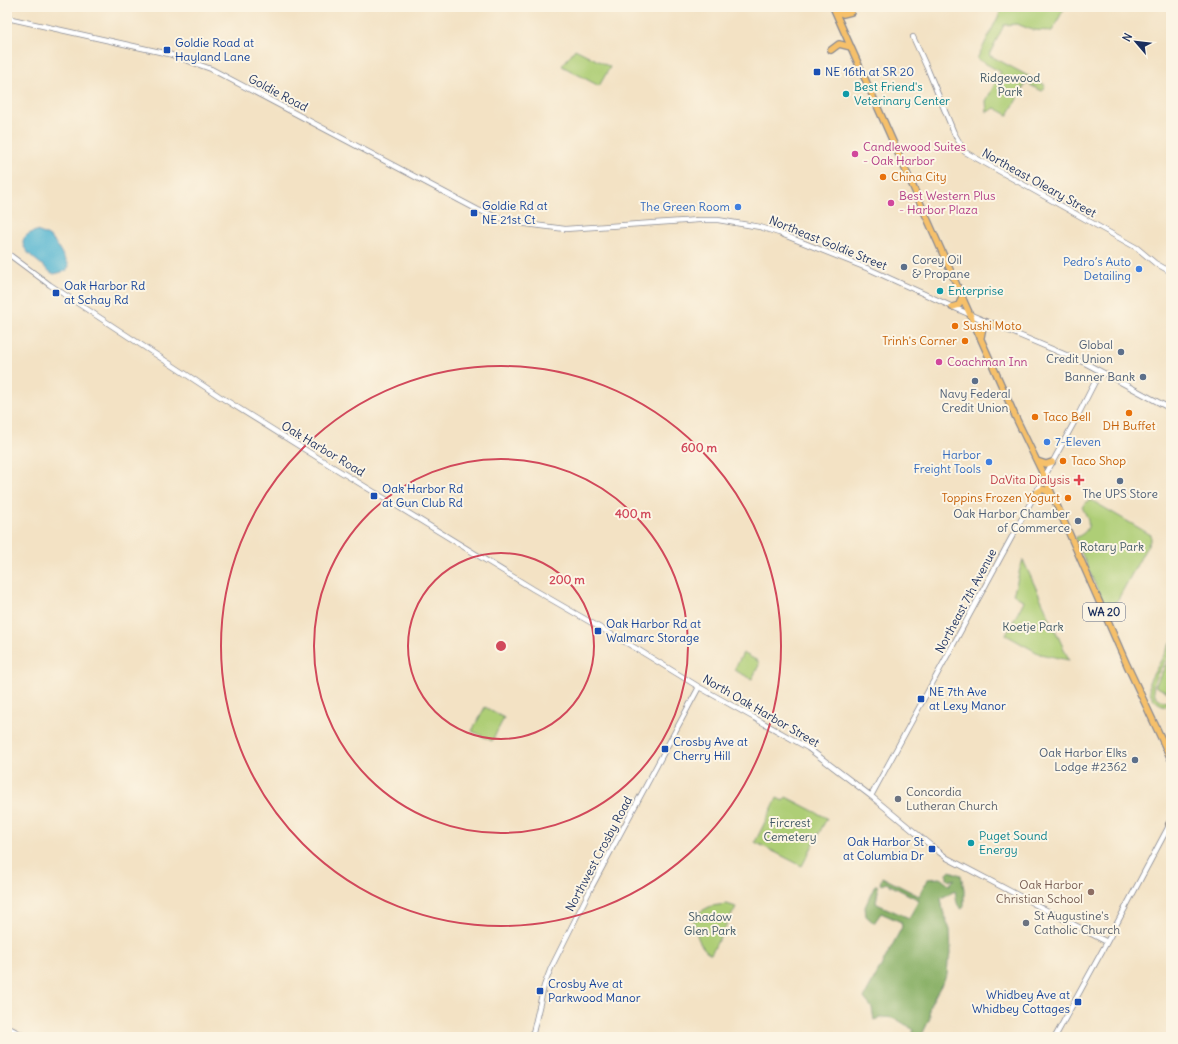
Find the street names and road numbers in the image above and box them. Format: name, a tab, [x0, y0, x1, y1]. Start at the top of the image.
street label: Goldie Road	[246, 71, 311, 115]
street label: Northeast Oleary Street	[979, 145, 1099, 220]
street label: Northeast Goldie Street	[767, 212, 889, 273]
street label: Oak Harbor Road	[279, 418, 368, 479]
street label: Northeast 7th Avenue	[932, 546, 1000, 656]
road number: WA 20	[1083, 603, 1125, 621]
street label: North Oak Harbor Street	[700, 671, 822, 750]
street label: Northwest Crosby Road	[562, 794, 635, 914]

